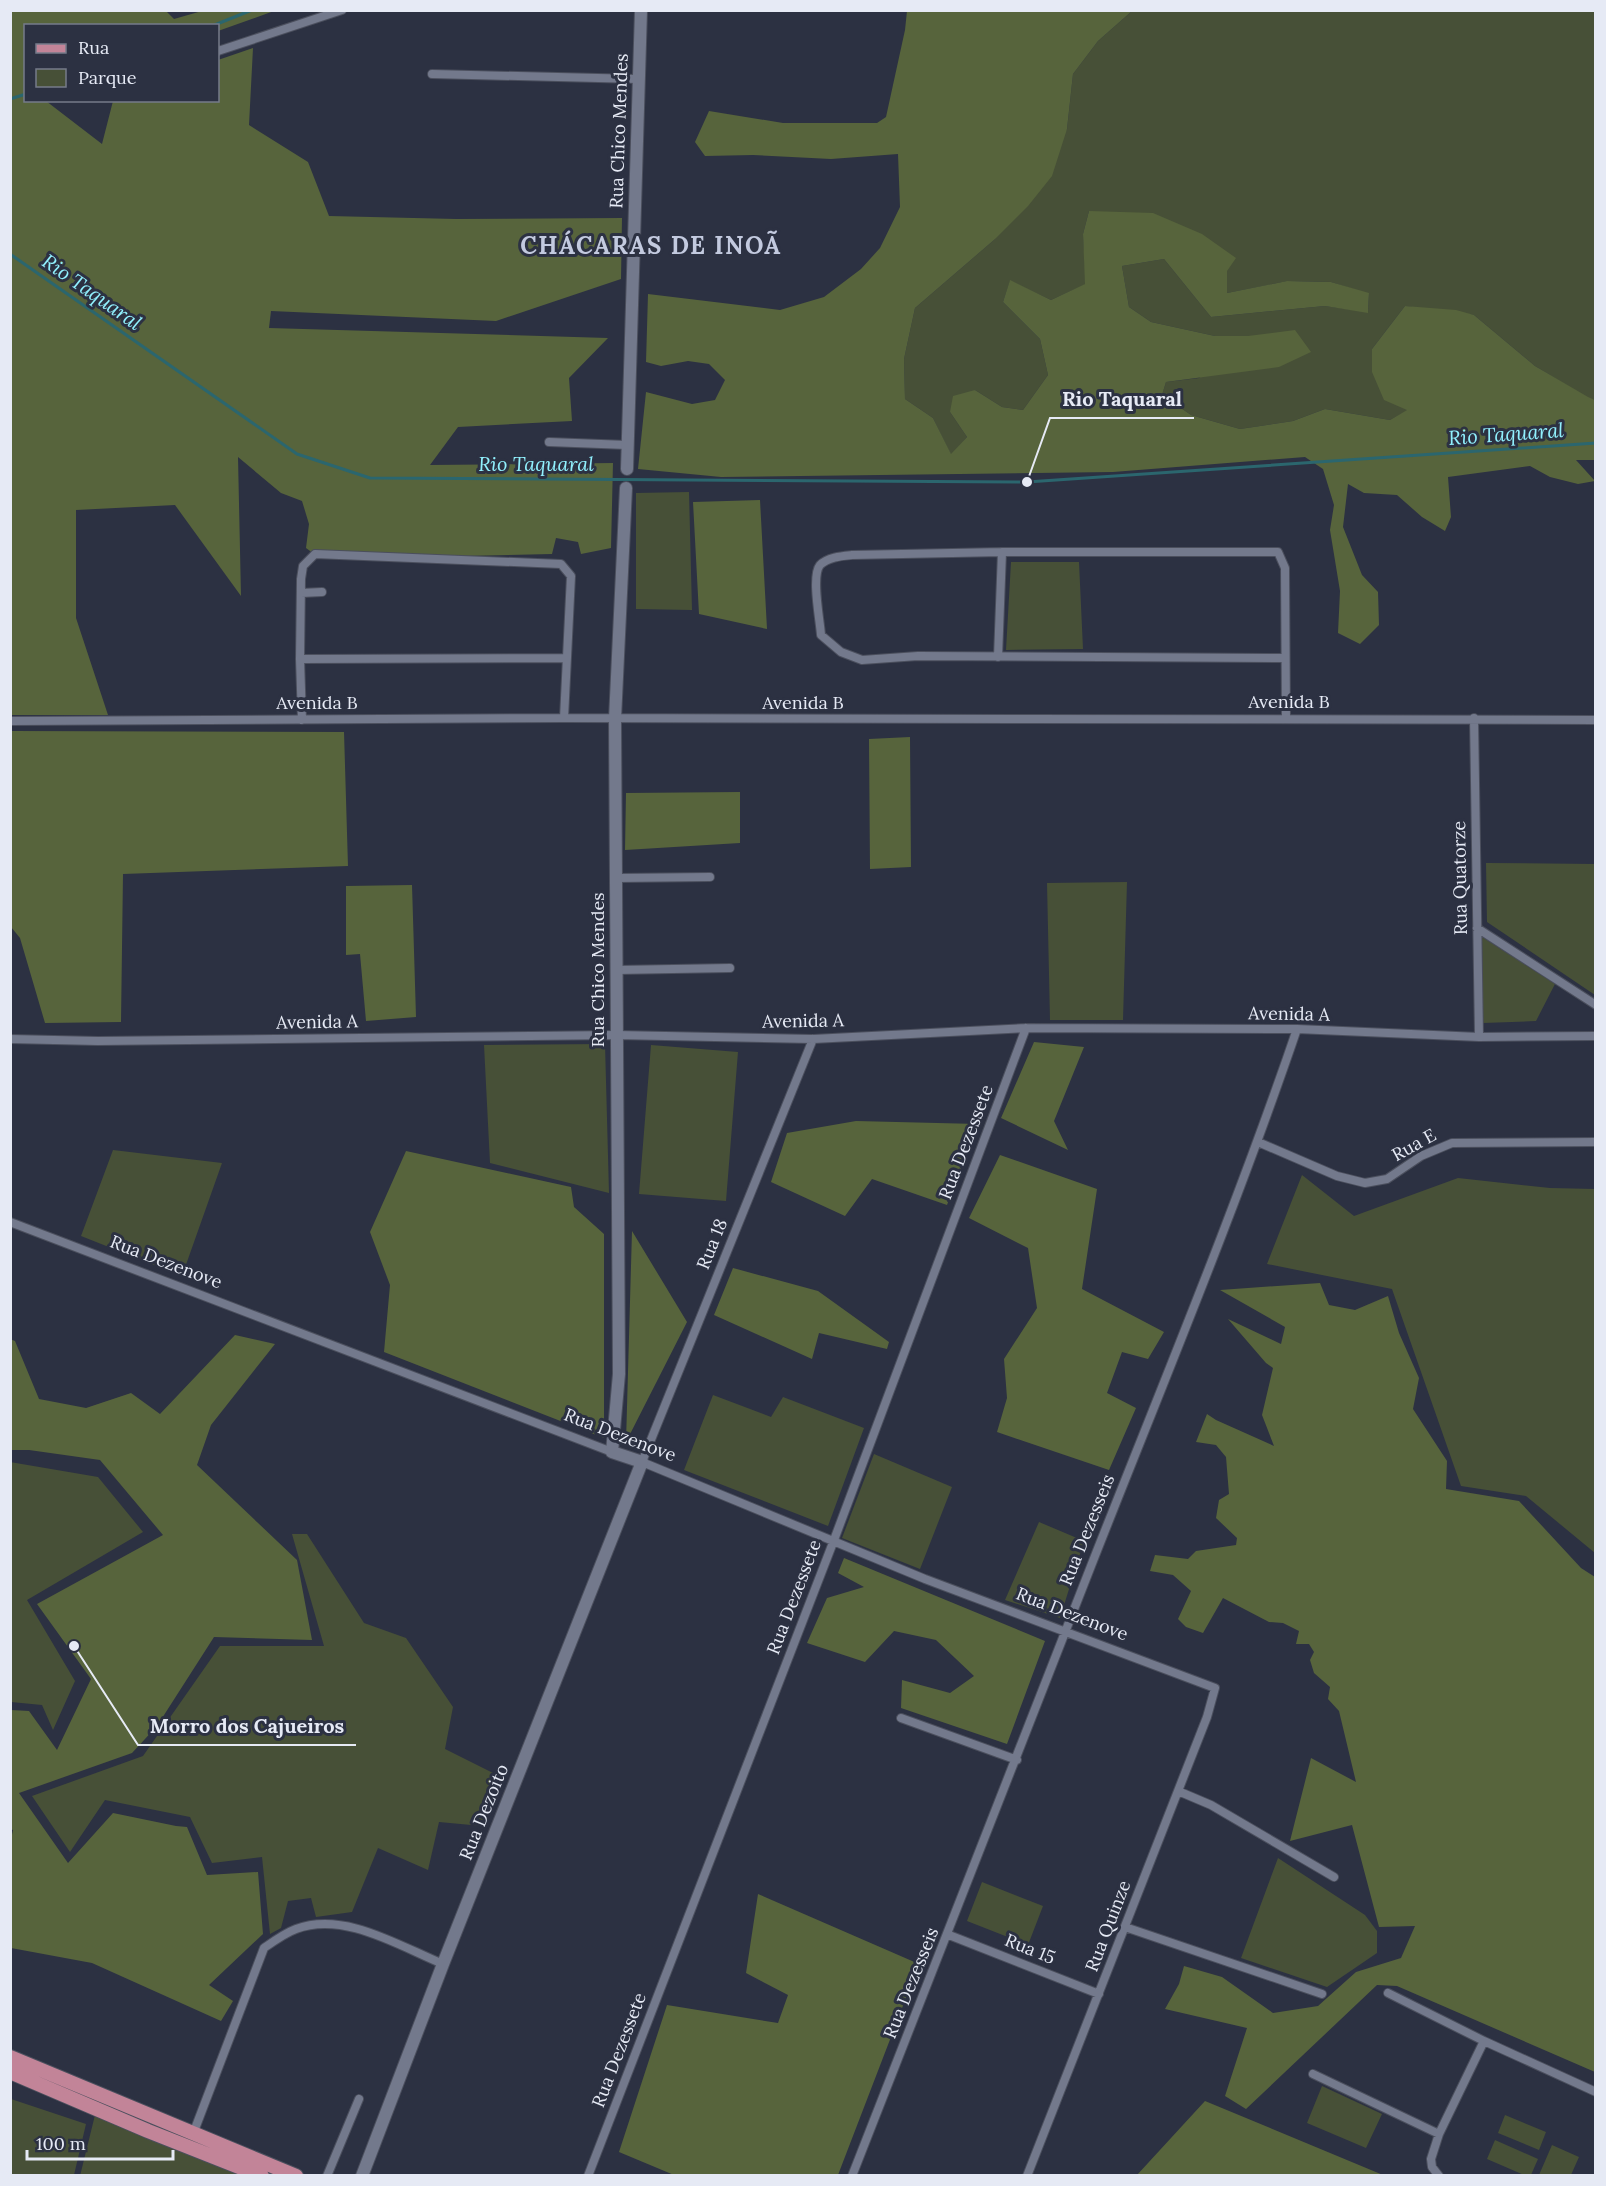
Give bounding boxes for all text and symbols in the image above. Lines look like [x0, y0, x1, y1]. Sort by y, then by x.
legend [24, 24, 219, 102]
text: Rua [78, 36, 109, 59]
street label: Rua Chico Mendes [604, 53, 633, 209]
text: Parque [78, 66, 137, 89]
district label: CHÁCARAS DE INOÃ [520, 230, 782, 261]
water label: Rio Taquaral [38, 248, 147, 335]
callout: Rio Taquaral [1050, 380, 1194, 418]
text: Rio Taquaral [1062, 386, 1182, 411]
water label: Rio Taquaral [1447, 417, 1565, 450]
water label: Rio Taquaral [478, 451, 594, 476]
street label: Avenida B [1247, 690, 1330, 713]
street label: Avenida B [275, 691, 358, 714]
street label: Avenida B [761, 691, 844, 714]
street label: Rua Quatorze [1447, 820, 1472, 935]
street label: Rua Chico Mendes [586, 892, 609, 1048]
street label: Avenida A [1247, 1001, 1331, 1026]
street label: Avenida A [761, 1008, 845, 1033]
street label: Avenida A [275, 1009, 359, 1034]
street label: Rua Dezessete [933, 1081, 998, 1202]
street label: Rua E [1388, 1123, 1440, 1166]
street label: Rua 18 [691, 1215, 732, 1273]
street label: Rua Dezenove [107, 1230, 226, 1294]
street label: Rua Dezenove [561, 1403, 680, 1467]
street label: Rua Dezesseis [1054, 1471, 1119, 1589]
street label: Rua Dezessete [761, 1536, 826, 1657]
street label: Rua Dezenove [1013, 1582, 1132, 1646]
callout: Morro dos Cajueiros [138, 1707, 356, 1745]
text: Morro dos Cajueiros [150, 1713, 345, 1738]
street label: Rua Dezoito [454, 1760, 513, 1863]
street label: Rua Quinze [1080, 1877, 1136, 1975]
street label: Rua Dezesseis [878, 1924, 943, 2042]
street label: Rua 15 [1002, 1928, 1059, 1969]
street label: Rua Dezessete [586, 1989, 651, 2110]
scale bar [27, 2123, 172, 2161]
text: 100 m [36, 2132, 86, 2155]

